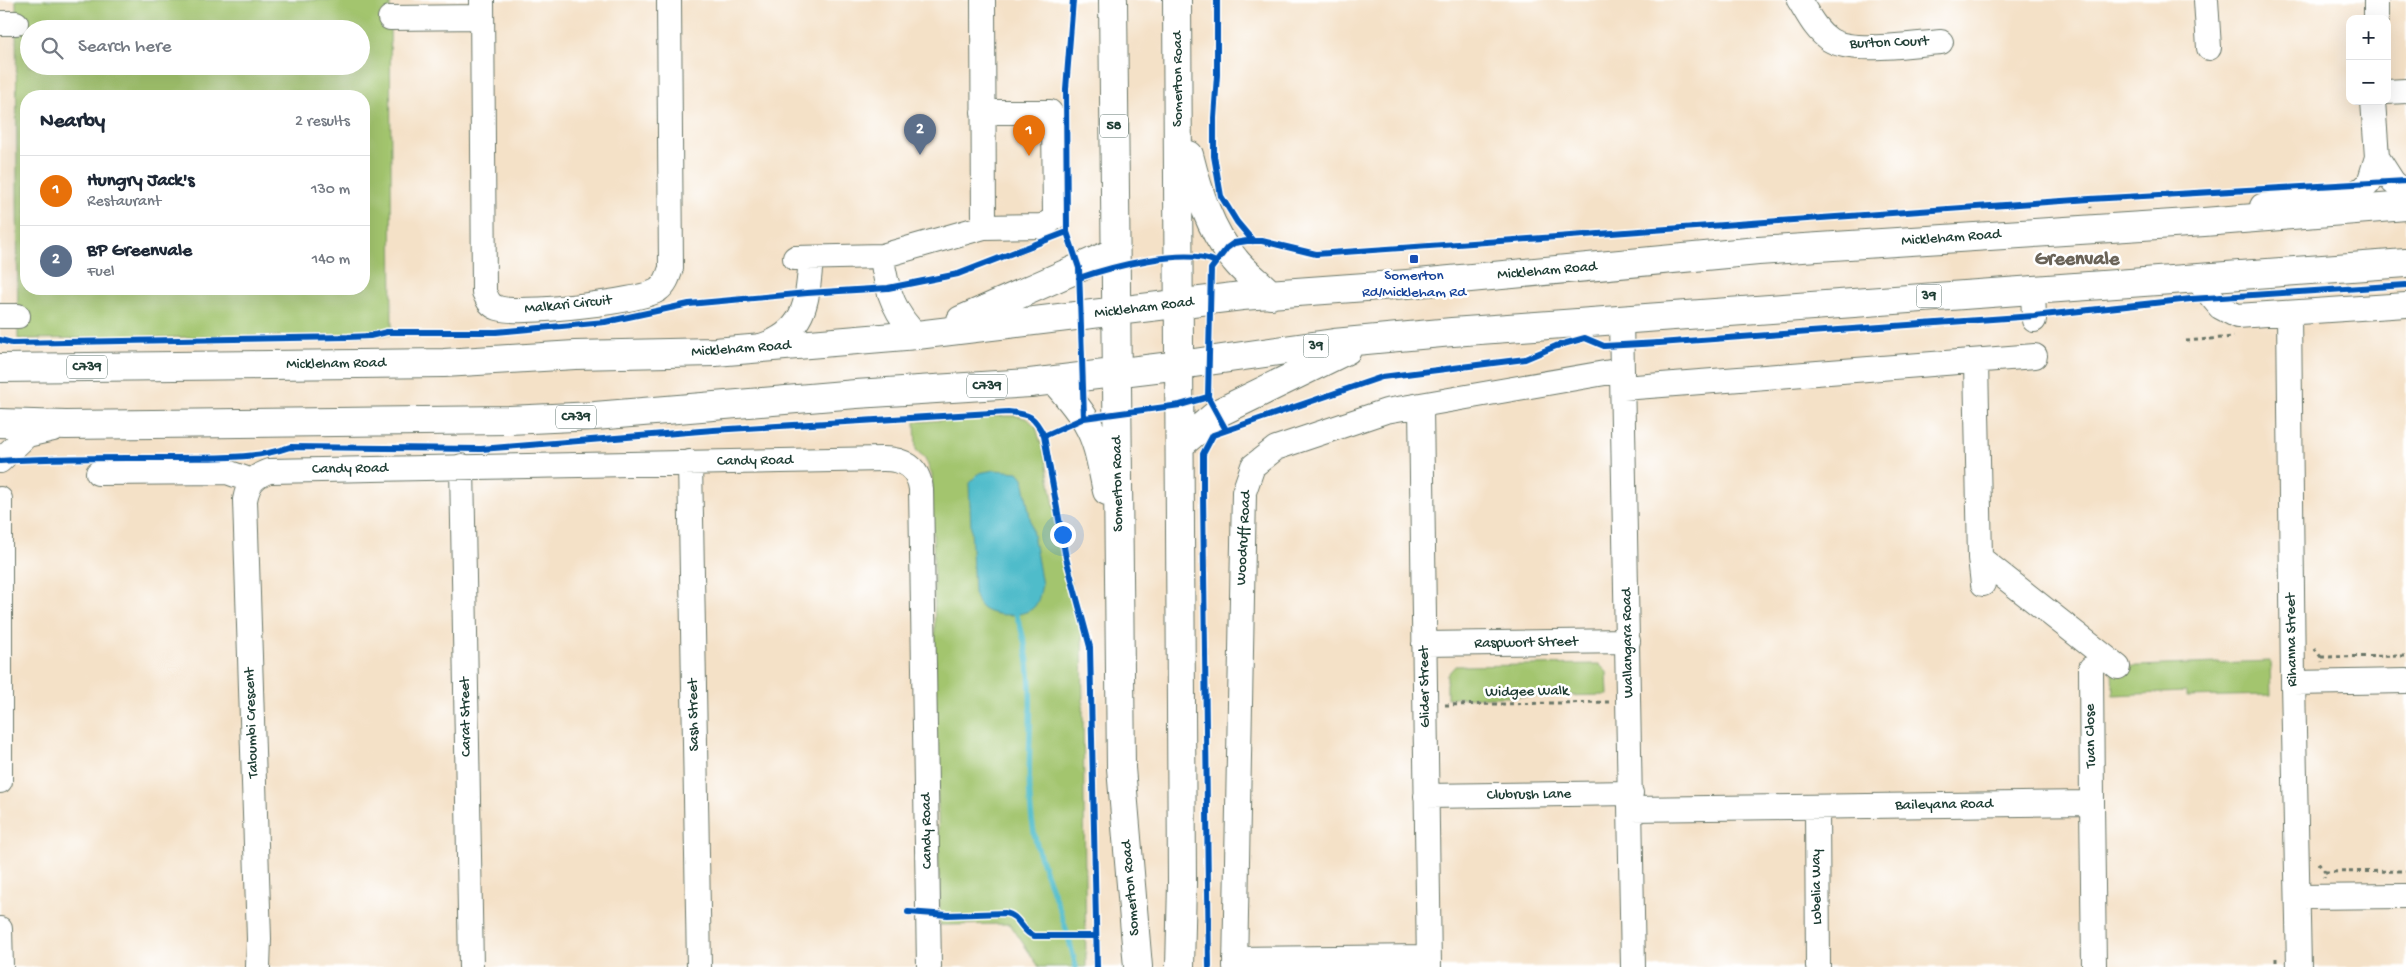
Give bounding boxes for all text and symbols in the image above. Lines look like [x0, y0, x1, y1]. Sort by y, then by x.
map controls [2346, 15, 2391, 105]
button: + [2346, 15, 2391, 60]
search box [20, 20, 370, 75]
street label: Somerton Road [1169, 30, 1187, 127]
street label: Burton Court [1848, 33, 1931, 53]
icon: search [38, 34, 66, 62]
text: Search here [78, 36, 172, 59]
button: − [2346, 60, 2391, 105]
text: Nearby [40, 110, 105, 135]
text: 2 results [295, 113, 350, 132]
pin: 2 [904, 114, 936, 155]
road number: 58 [1100, 114, 1128, 138]
pin: 1 [1013, 115, 1045, 156]
text: Hungry Jack's [87, 170, 195, 193]
text: 1 [53, 181, 59, 200]
text: 130 m [311, 181, 350, 200]
text: Restaurant [87, 193, 161, 212]
street label: Mickleham Road [1901, 225, 2003, 250]
text: BP Greenvale [87, 240, 192, 263]
district label: Greenvale [2035, 249, 2120, 272]
text: 2 [52, 251, 60, 270]
text: 140 m [312, 251, 350, 270]
marker: Somerton Rd/Mickleham Rd [1408, 253, 1420, 265]
street label: Mickleham Road [1496, 258, 1599, 284]
text: Fuel [87, 263, 114, 282]
place label: Somerton Rd/Mickleham Rd [1362, 267, 1467, 302]
road number: 39 [1916, 284, 1942, 308]
street label: Malkari Circuit [524, 291, 614, 319]
street label: Mickleham Road [1093, 293, 1196, 323]
road number: 39 [1304, 334, 1328, 358]
street label: Mickleham Road [691, 336, 793, 361]
street label: Mickleham Road [286, 354, 387, 374]
road number: C739 [67, 356, 107, 378]
road number: C739 [967, 374, 1007, 398]
road number: C739 [556, 406, 596, 428]
street label: Somerton Road [1108, 435, 1128, 532]
street label: Candy Road [717, 451, 794, 471]
street label: Candy Road [312, 459, 389, 479]
street label: Woodruff Road [1233, 489, 1256, 586]
your location [1050, 522, 1076, 548]
street label: Wallangara Road [1618, 587, 1638, 698]
street label: Rihanna Street [2282, 591, 2302, 687]
street label: Raspwort Street [1474, 633, 1580, 653]
street label: Glider Street [1415, 644, 1435, 728]
street label: Taloumbi Crescent [241, 666, 263, 779]
street label: Carat Street [456, 675, 476, 757]
street label: Sash Street [684, 677, 704, 751]
street label: Widgee Walk [1485, 682, 1570, 702]
street label: Tuan Close [2081, 703, 2101, 769]
street label: Clubrush Lane [1487, 785, 1572, 805]
street label: Candy Road [917, 792, 937, 869]
street label: Baileyana Road [1894, 795, 1994, 815]
street label: Somerton Road [1118, 838, 1144, 937]
street label: Lobelia Way [1807, 848, 1827, 925]

